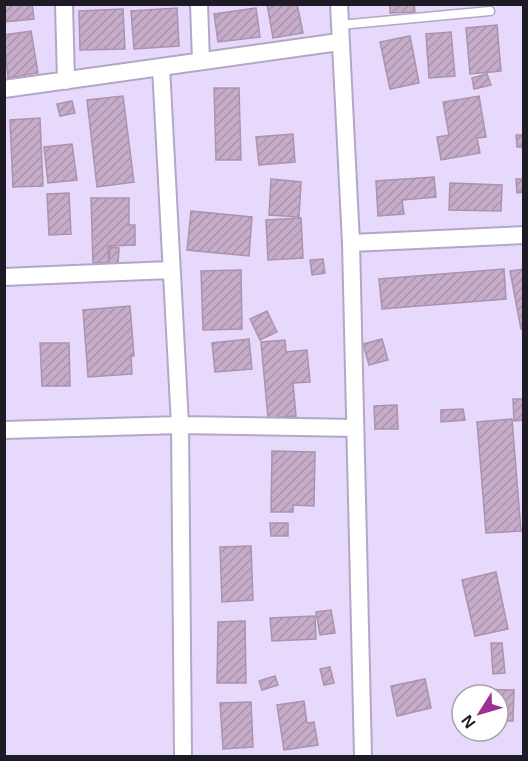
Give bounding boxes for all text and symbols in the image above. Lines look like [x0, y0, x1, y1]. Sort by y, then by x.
north arrow [450, 683, 510, 743]
text: N [458, 712, 479, 731]

